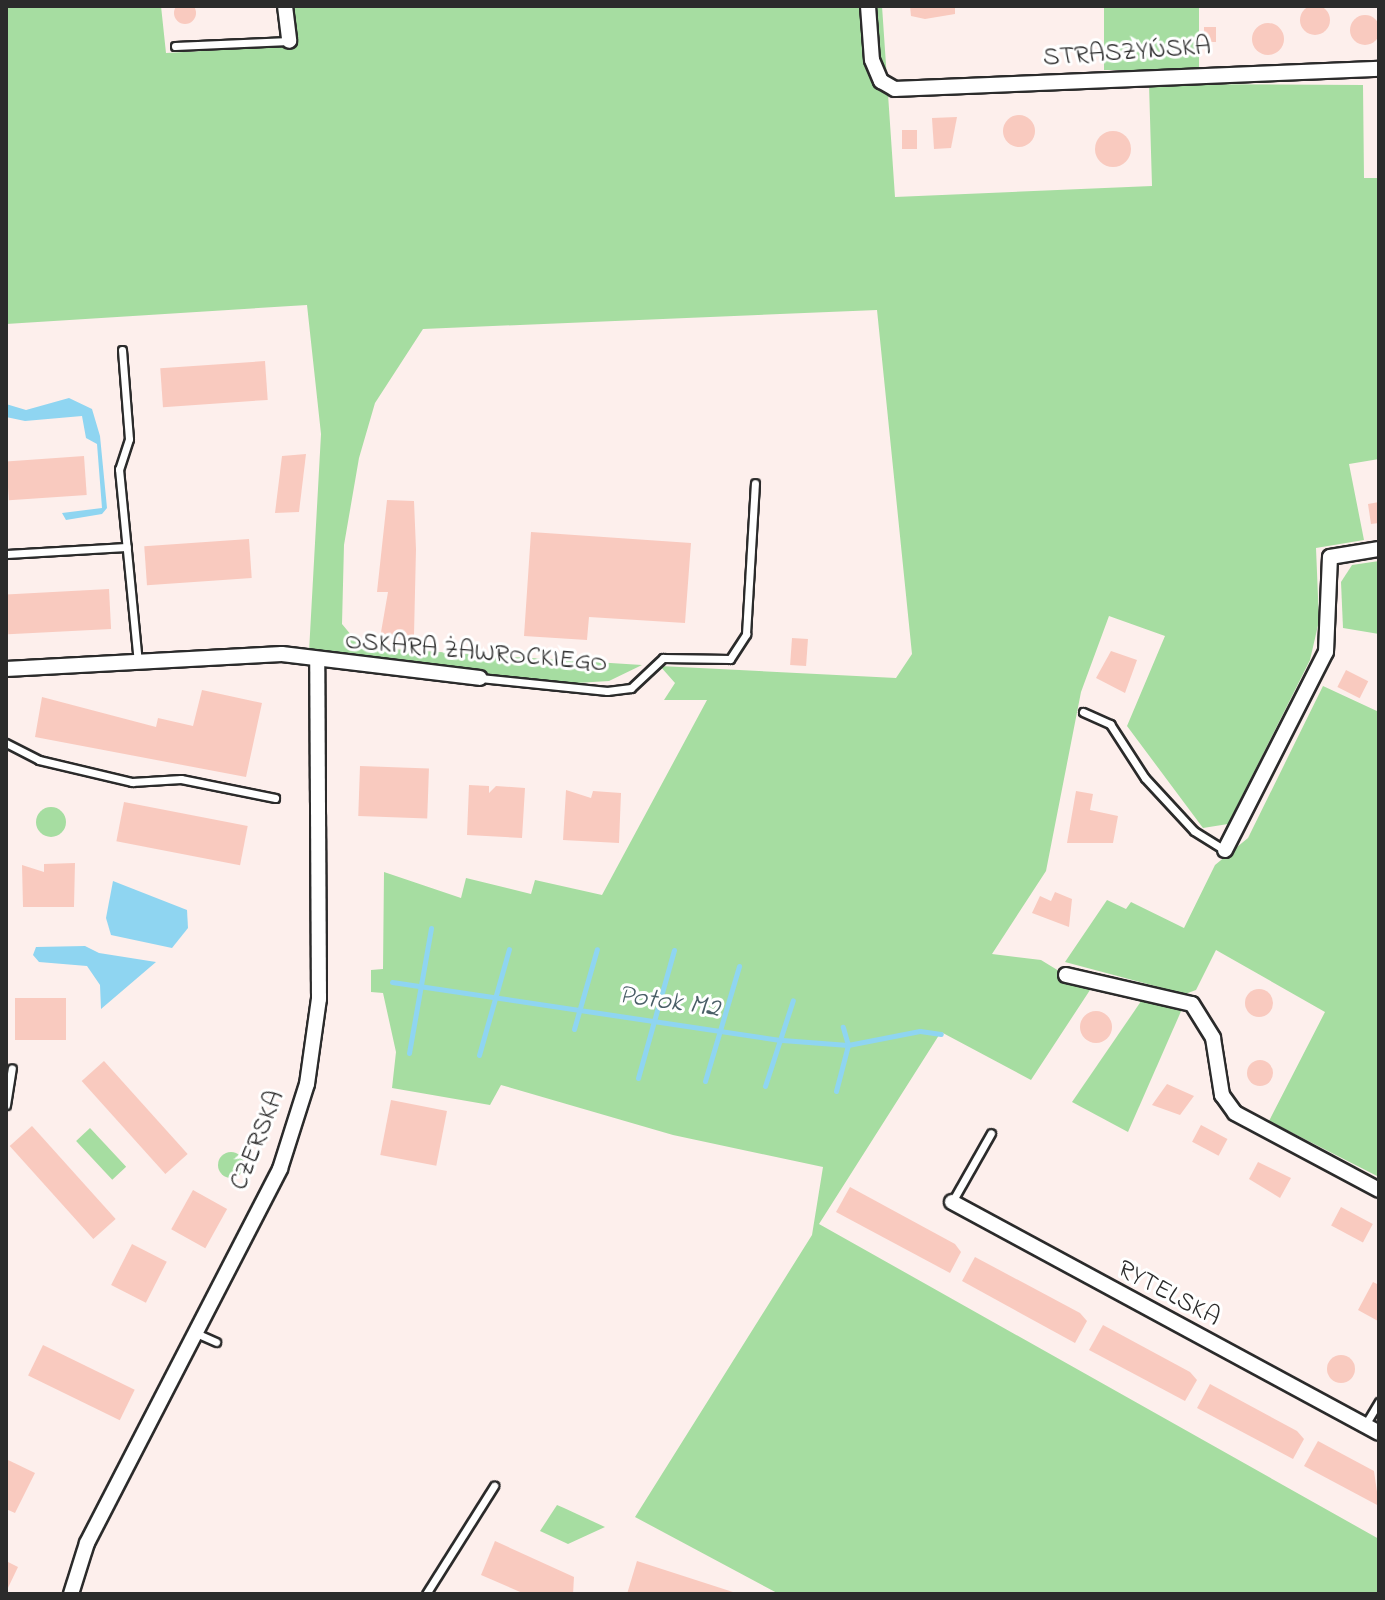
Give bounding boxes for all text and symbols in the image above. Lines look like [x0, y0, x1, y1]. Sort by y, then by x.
street label: STRASZYŃSKA [1042, 33, 1212, 75]
street label: OSKARA ŻAWROCKIEGO [343, 627, 609, 681]
water label: Potok M2 [616, 979, 722, 1027]
street label: CZERSKA [225, 1087, 293, 1195]
street label: RYTELSKA [1111, 1255, 1225, 1335]

